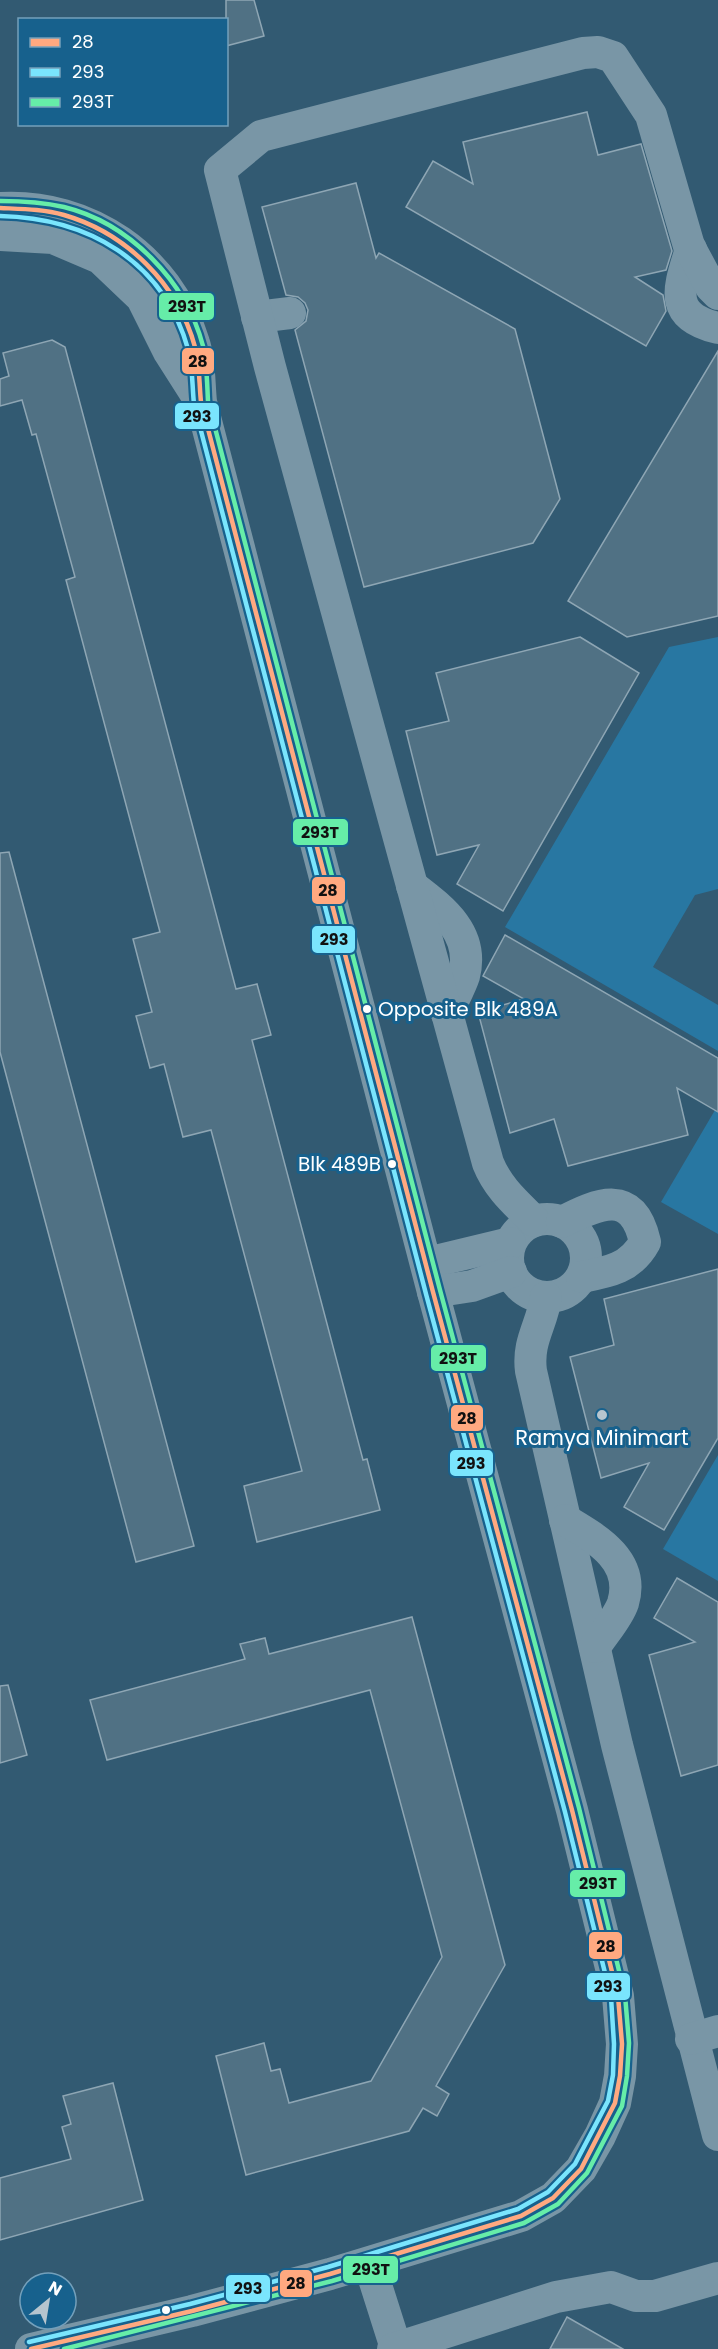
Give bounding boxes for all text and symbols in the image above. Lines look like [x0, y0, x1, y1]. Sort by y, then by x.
legend [18, 18, 228, 126]
text: 28 [72, 29, 94, 54]
text: 293 [72, 59, 104, 84]
text: 293T [72, 89, 114, 114]
line badge: 293T [158, 292, 215, 321]
text: 293T [168, 295, 207, 318]
line badge: 28 [181, 347, 215, 375]
text: 28 [188, 350, 208, 373]
line badge: 293 [174, 402, 220, 430]
text: 293 [183, 405, 211, 428]
line badge: 293T [292, 818, 349, 846]
text: 293T [301, 821, 340, 844]
line badge: 28 [311, 876, 346, 905]
text: 28 [318, 879, 338, 902]
line badge: 293 [311, 925, 356, 954]
text: 293 [320, 928, 348, 951]
place label: Opposite Blk 489A [378, 995, 558, 1023]
marker: Opposite Blk 489A [361, 1003, 373, 1015]
place label: Blk 489B [298, 1150, 381, 1178]
marker: Blk 489B [386, 1158, 398, 1170]
line badge: 293T [430, 1344, 487, 1372]
text: 293T [439, 1347, 478, 1370]
line badge: 28 [450, 1404, 484, 1432]
text: 28 [457, 1407, 477, 1430]
marker: Ramya Minimart [595, 1408, 609, 1422]
place label: Ramya Minimart [515, 1423, 689, 1452]
line badge: 293 [449, 1449, 494, 1477]
text: 293 [457, 1452, 485, 1475]
line badge: 293T [569, 1869, 626, 1898]
text: 293T [579, 1872, 618, 1895]
line badge: 28 [588, 1931, 623, 1960]
text: 28 [596, 1935, 616, 1958]
line badge: 293 [586, 1972, 631, 2001]
text: 293 [594, 1975, 622, 1998]
line badge: 293T [342, 2255, 399, 2284]
text: 293T [352, 2258, 391, 2281]
line badge: 28 [279, 2269, 313, 2298]
north arrow [18, 2271, 78, 2331]
text: 28 [286, 2272, 306, 2295]
line badge: 293 [225, 2274, 271, 2303]
text: N [44, 2275, 66, 2301]
text: 293 [234, 2277, 262, 2300]
unlabelled marker [160, 2304, 172, 2316]

